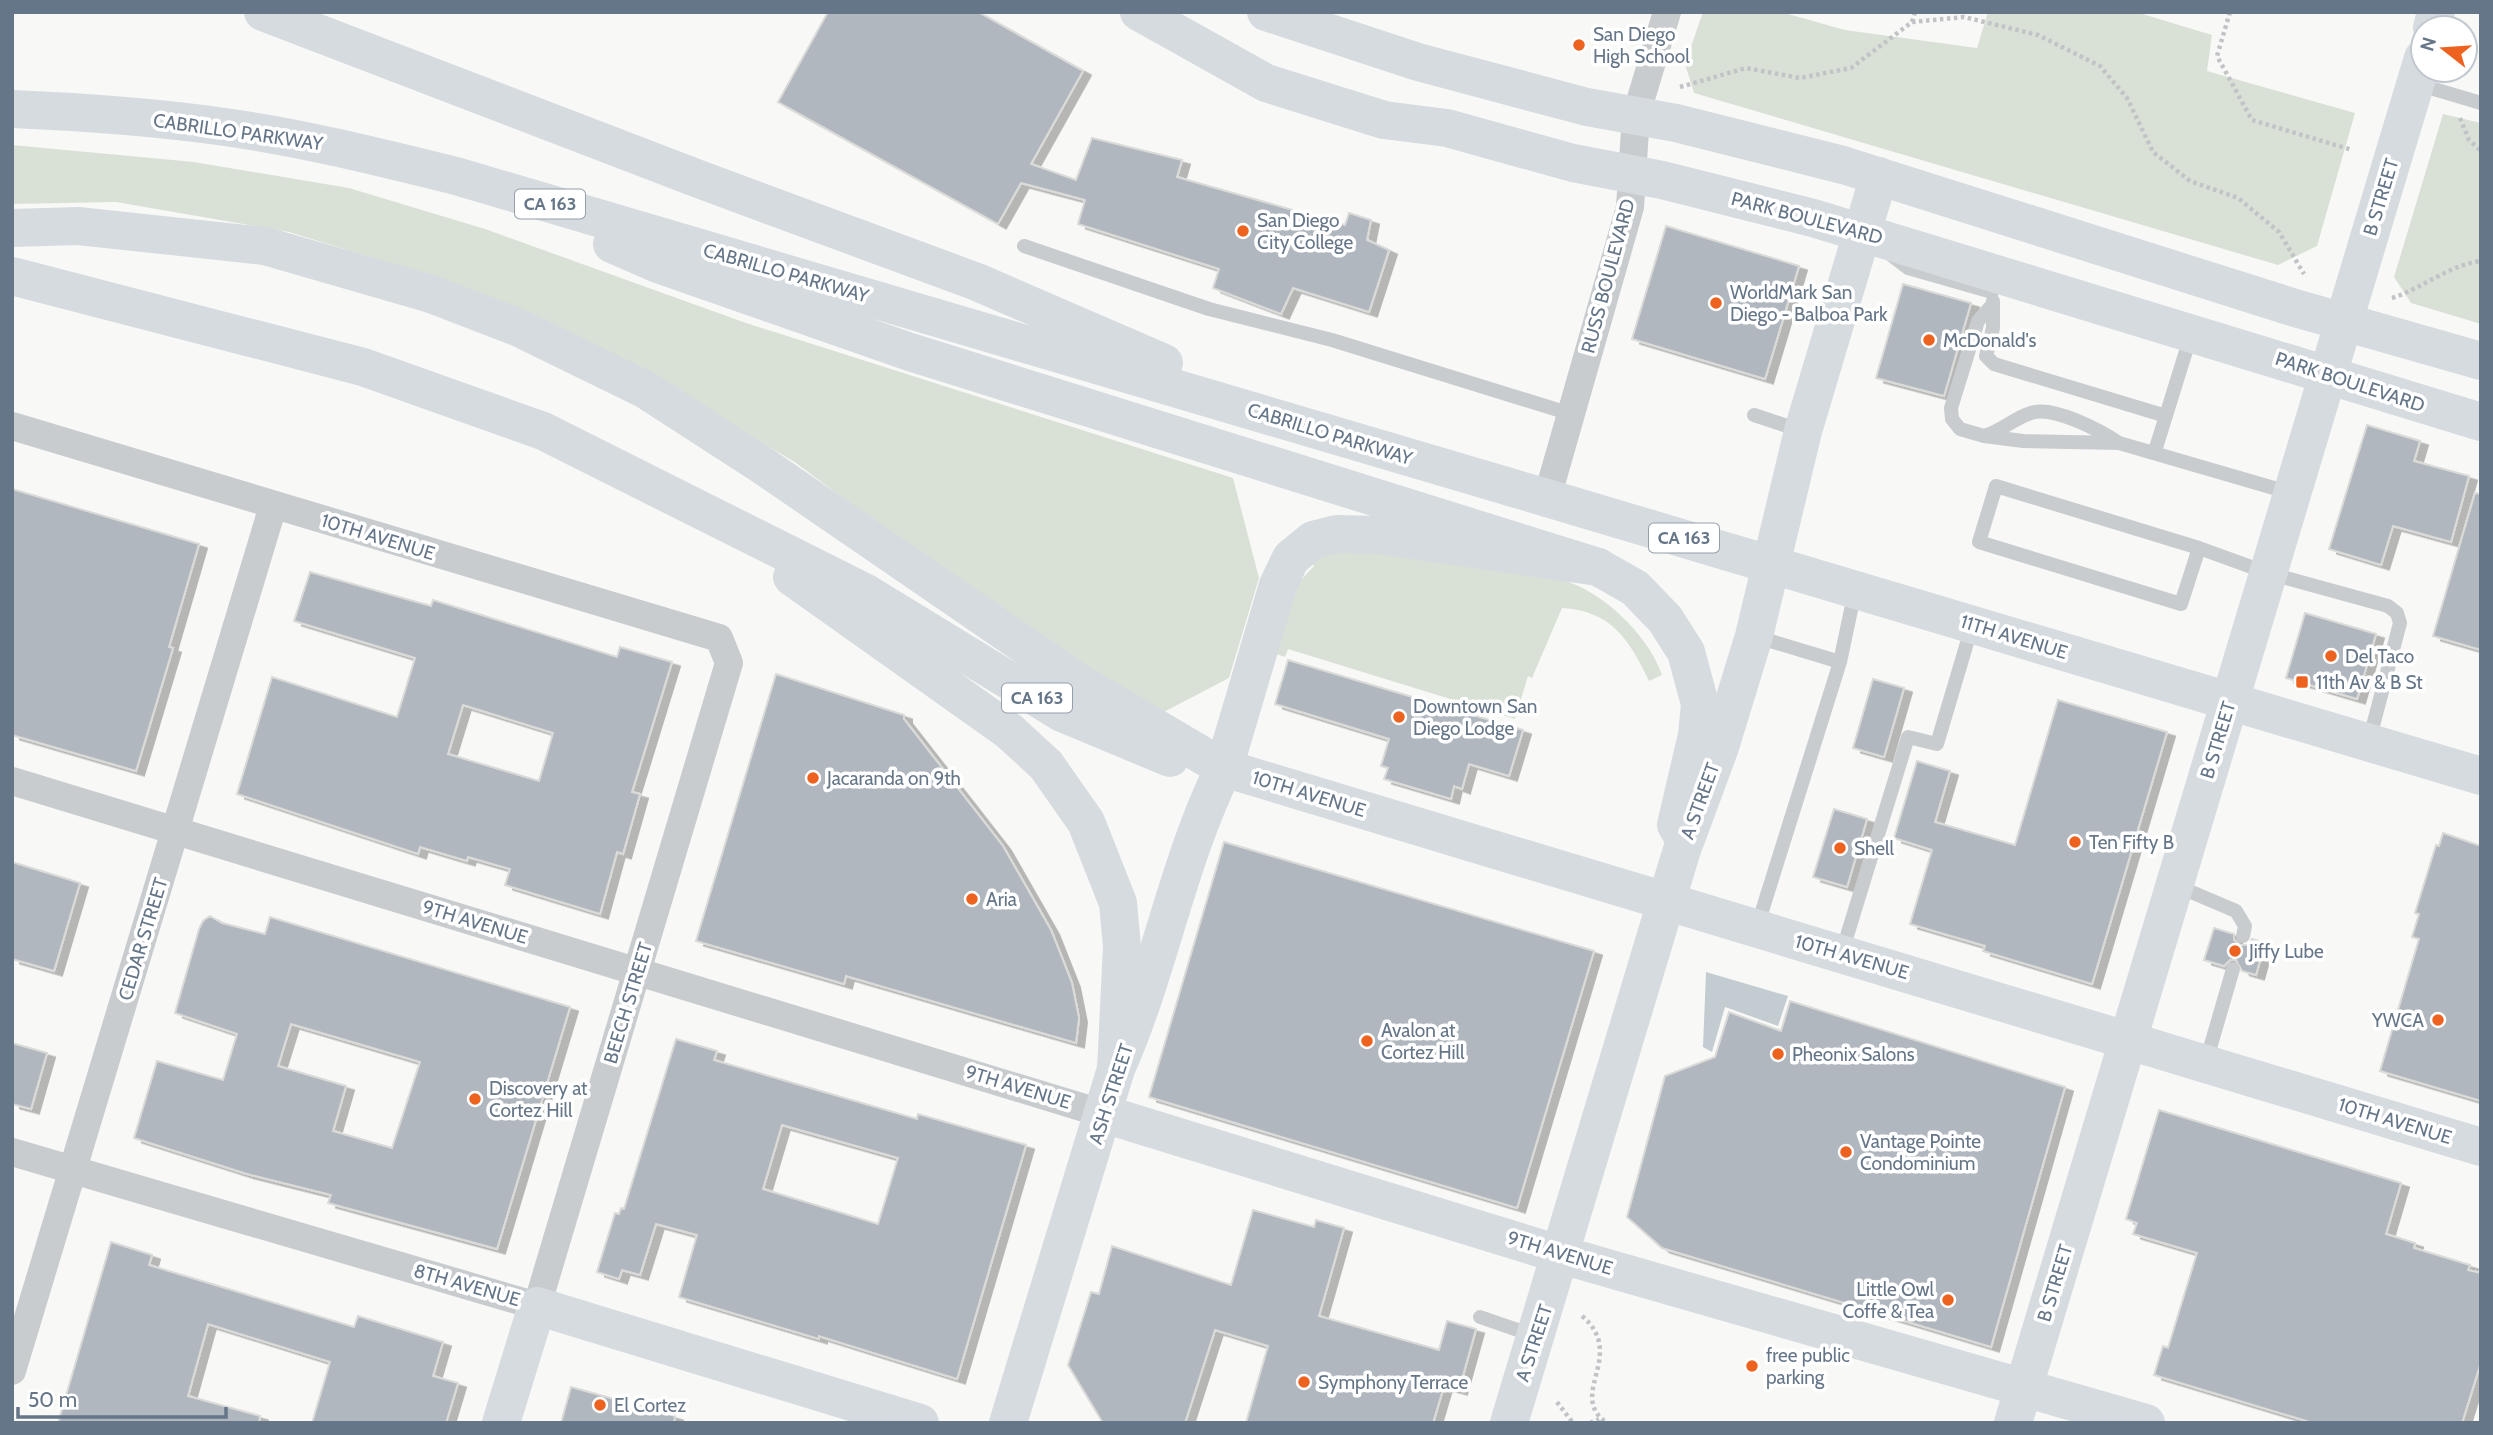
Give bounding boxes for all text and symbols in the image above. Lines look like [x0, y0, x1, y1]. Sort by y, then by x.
north arrow [2409, 14, 2479, 84]
place label: San Diego High School [1593, 23, 1690, 68]
text: N [2415, 34, 2441, 54]
marker: San Diego High School [1571, 37, 1587, 53]
street label: CABRILLO PARKWAY [152, 109, 325, 155]
street label: B STREET [2358, 156, 2404, 238]
street label: PARK BOULEVARD [1729, 187, 1885, 249]
road number: CA 163 [515, 190, 585, 218]
street label: RUSS BOULEVARD [1576, 196, 1640, 356]
place label: San Diego City College [1257, 209, 1354, 254]
marker: San Diego City College [1235, 223, 1251, 239]
street label: CABRILLO PARKWAY [701, 238, 872, 308]
place label: WorldMark San Diego - Balboa Park [1730, 281, 1888, 326]
marker: WorldMark San Diego - Balboa Park [1708, 295, 1724, 311]
place label: McDonald's [1943, 329, 2037, 352]
marker: McDonald's [1921, 332, 1937, 348]
street label: PARK BOULEVARD [2272, 347, 2428, 417]
street label: CABRILLO PARKWAY [1245, 398, 1415, 470]
street label: 10TH AVENUE [318, 509, 438, 565]
road number: CA 163 [1649, 524, 1719, 552]
street label: 11TH AVENUE [1958, 610, 2070, 664]
place label: Del Taco [2345, 645, 2414, 668]
marker: Del Taco [2323, 648, 2339, 664]
place label: 11th Av & B St [2316, 671, 2423, 694]
marker: 11th Av & B St [2294, 674, 2310, 690]
road number: CA 163 [1002, 684, 1072, 712]
place label: Downtown San Diego Lodge [1413, 695, 1538, 740]
street label: B STREET [2195, 699, 2241, 781]
marker: Downtown San Diego Lodge [1391, 709, 1407, 725]
street label: A STREET [1676, 760, 1724, 842]
street label: 10TH AVENUE [1249, 766, 1369, 822]
place label: Jacaranda on 9th [826, 767, 961, 790]
marker: Jacaranda on 9th [805, 770, 821, 786]
place label: Ten Fifty B [2089, 831, 2174, 854]
marker: Ten Fifty B [2067, 834, 2083, 850]
place label: Shell [1854, 837, 1894, 860]
marker: Shell [1832, 840, 1848, 856]
street label: CEDAR STREET [113, 875, 173, 1003]
place label: Aria [986, 888, 1017, 911]
marker: Aria [964, 891, 980, 907]
street label: 9TH AVENUE [419, 895, 531, 949]
street label: 10TH AVENUE [1792, 930, 1912, 984]
street label: BEECH STREET [599, 940, 657, 1066]
place label: Jiffy Lube [2248, 940, 2324, 963]
marker: Jiffy Lube [2227, 943, 2243, 959]
place label: YWCA [2371, 1009, 2424, 1032]
marker: YWCA [2430, 1012, 2446, 1028]
place label: Avalon at Cortez Hill [1381, 1019, 1465, 1064]
marker: Avalon at Cortez Hill [1359, 1033, 1375, 1049]
street label: ASH STREET [1084, 1041, 1138, 1147]
place label: Pheonix Salons [1792, 1043, 1915, 1066]
marker: Pheonix Salons [1770, 1046, 1786, 1062]
street label: 9TH AVENUE [962, 1060, 1074, 1114]
place label: Discovery at Cortez Hill [489, 1077, 588, 1122]
marker: Discovery at Cortez Hill [467, 1091, 483, 1107]
street label: 10TH AVENUE [2335, 1093, 2455, 1149]
place label: Vantage Pointe Condominium [1860, 1130, 1981, 1175]
marker: Vantage Pointe Condominium [1838, 1144, 1854, 1160]
street label: 9TH AVENUE [1504, 1226, 1616, 1280]
street label: B STREET [2032, 1242, 2078, 1324]
street label: 8TH AVENUE [411, 1259, 523, 1311]
place label: Little Owl Coffe & Tea [1842, 1278, 1935, 1323]
marker: Little Owl Coffe & Tea [1940, 1292, 1956, 1308]
street label: A STREET [1511, 1301, 1557, 1385]
place label: free public parking [1766, 1344, 1850, 1389]
marker: free public parking [1744, 1358, 1760, 1374]
place label: Symphony Terrace [1318, 1371, 1468, 1394]
marker: Symphony Terrace [1296, 1374, 1312, 1390]
scale bar [18, 1376, 226, 1420]
text: 50 m [28, 1387, 77, 1412]
place label: El Cortez [614, 1394, 686, 1417]
marker: El Cortez [592, 1397, 608, 1413]

